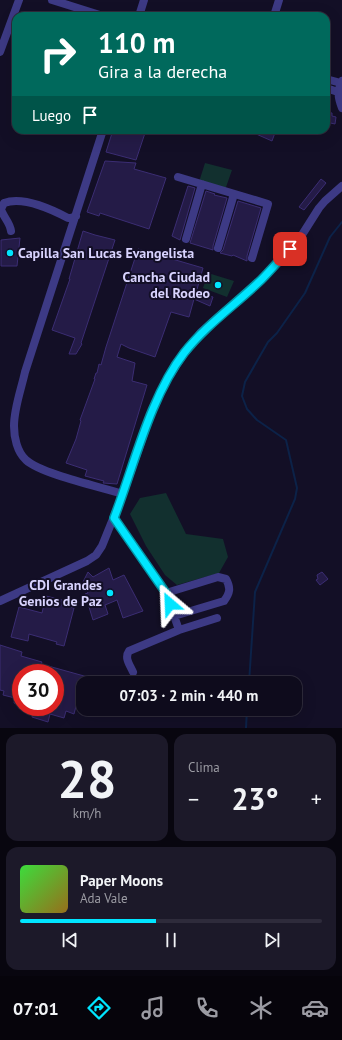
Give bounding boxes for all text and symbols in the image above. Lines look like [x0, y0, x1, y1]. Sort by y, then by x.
text: 110 m [98, 24, 175, 61]
icon: right [32, 28, 84, 80]
text: Gira a la derecha [98, 60, 227, 83]
icon: arrive [79, 104, 101, 126]
text: Luego [32, 106, 71, 125]
pin [273, 232, 307, 266]
icon: arrive [279, 238, 301, 260]
place label: Capilla San Lucas Evangelista [18, 244, 194, 262]
marker: Capilla San Lucas Evangelista [5, 248, 15, 258]
place label: Cancha Ciudad del Rodeo [123, 268, 210, 302]
marker: Cancha Ciudad del Rodeo [213, 280, 223, 290]
place label: CDI Grandes Genios de Paz [19, 576, 102, 610]
position arrow [149, 583, 191, 625]
marker: CDI Grandes Genios de Paz [105, 588, 115, 598]
speed limit sign: 30 [12, 664, 64, 716]
text: 07:03 · 2 min · 440 m [120, 686, 258, 705]
text: 28 [58, 745, 116, 812]
text: Clima [188, 759, 220, 776]
text: 23° [231, 779, 279, 818]
text: − [188, 785, 199, 813]
text: + [311, 785, 322, 813]
text: km/h [73, 805, 101, 822]
text: Paper Moons [80, 871, 163, 890]
text: Ada Vale [80, 890, 128, 907]
icon: previous [59, 929, 81, 951]
icon: pause [160, 929, 182, 951]
icon: next [261, 929, 283, 951]
icon: directions [85, 994, 113, 1022]
icon: music [139, 994, 167, 1022]
icon: phone [193, 994, 221, 1022]
icon: climate [247, 994, 275, 1022]
icon: car [301, 994, 329, 1022]
text: 07:01 [13, 997, 59, 1020]

